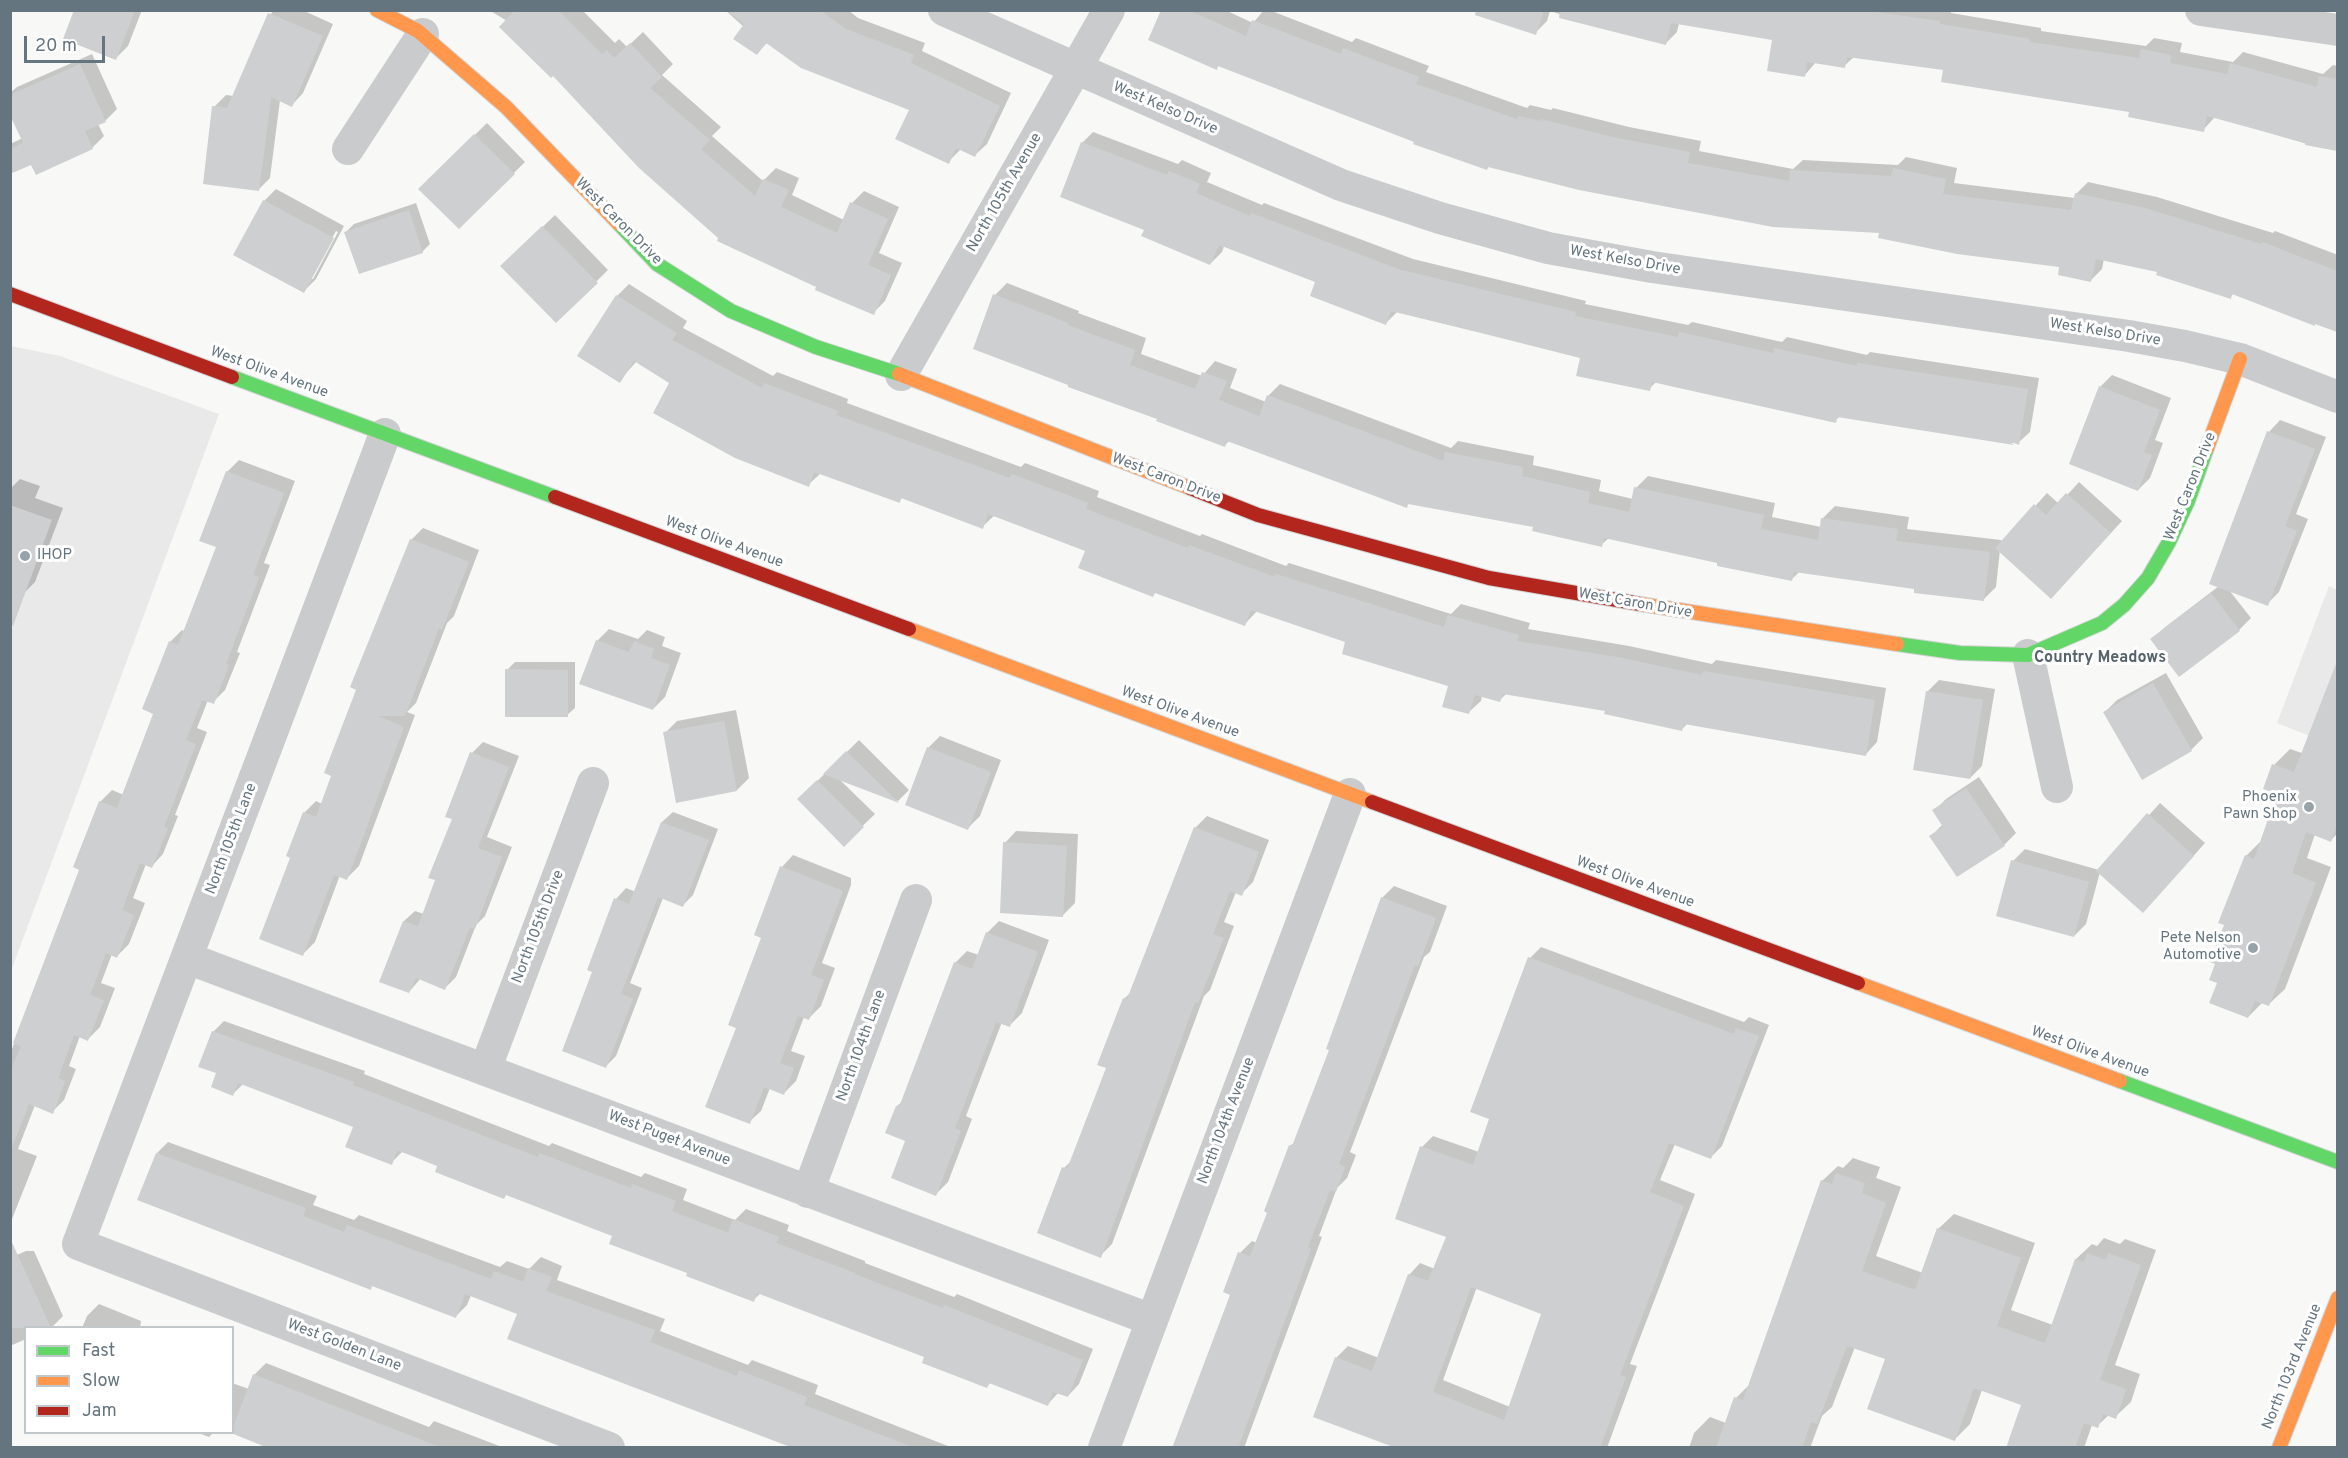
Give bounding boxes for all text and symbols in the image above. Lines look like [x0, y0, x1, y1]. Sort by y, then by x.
scale bar [27, 24, 108, 62]
text: 20 m [35, 35, 77, 58]
street label: West Kelso Drive [1110, 79, 1220, 139]
street label: North 105th Avenue [964, 130, 1046, 256]
street label: West Caron Drive [571, 175, 665, 269]
street label: West Kelso Drive [1568, 242, 1682, 280]
street label: West Kelso Drive [2048, 315, 2162, 351]
street label: West Olive Avenue [208, 343, 330, 403]
street label: West Caron Drive [2161, 430, 2221, 544]
street label: West Caron Drive [1109, 450, 1223, 508]
street label: West Olive Avenue [663, 513, 785, 573]
place label: IHOP [37, 547, 72, 565]
marker: IHOP [18, 549, 32, 563]
street label: West Caron Drive [1577, 585, 1693, 623]
district label: Country Meadows [2034, 649, 2166, 669]
street label: West Olive Avenue [1119, 683, 1241, 743]
street label: North 105th Lane [203, 781, 261, 897]
place label: Phoenix Pawn Shop [2223, 789, 2297, 824]
marker: Phoenix Pawn Shop [2302, 800, 2316, 814]
street label: West Olive Avenue [1574, 853, 1696, 913]
street label: North 105th Drive [509, 868, 569, 986]
place label: Pete Nelson Automotive [2160, 930, 2241, 965]
marker: Pete Nelson Automotive [2246, 941, 2260, 955]
street label: North 104th Lane [833, 988, 891, 1104]
street label: West Olive Avenue [2029, 1023, 2151, 1083]
street label: North 104th Avenue [1195, 1055, 1259, 1187]
street label: West Puget Avenue [605, 1107, 733, 1171]
street label: North 103rd Avenue [2260, 1301, 2326, 1433]
street label: West Golden Lane [284, 1316, 404, 1376]
legend [24, 1326, 234, 1434]
text: Fast [82, 1340, 115, 1363]
text: Slow [82, 1370, 120, 1393]
text: Jam [82, 1400, 117, 1423]

